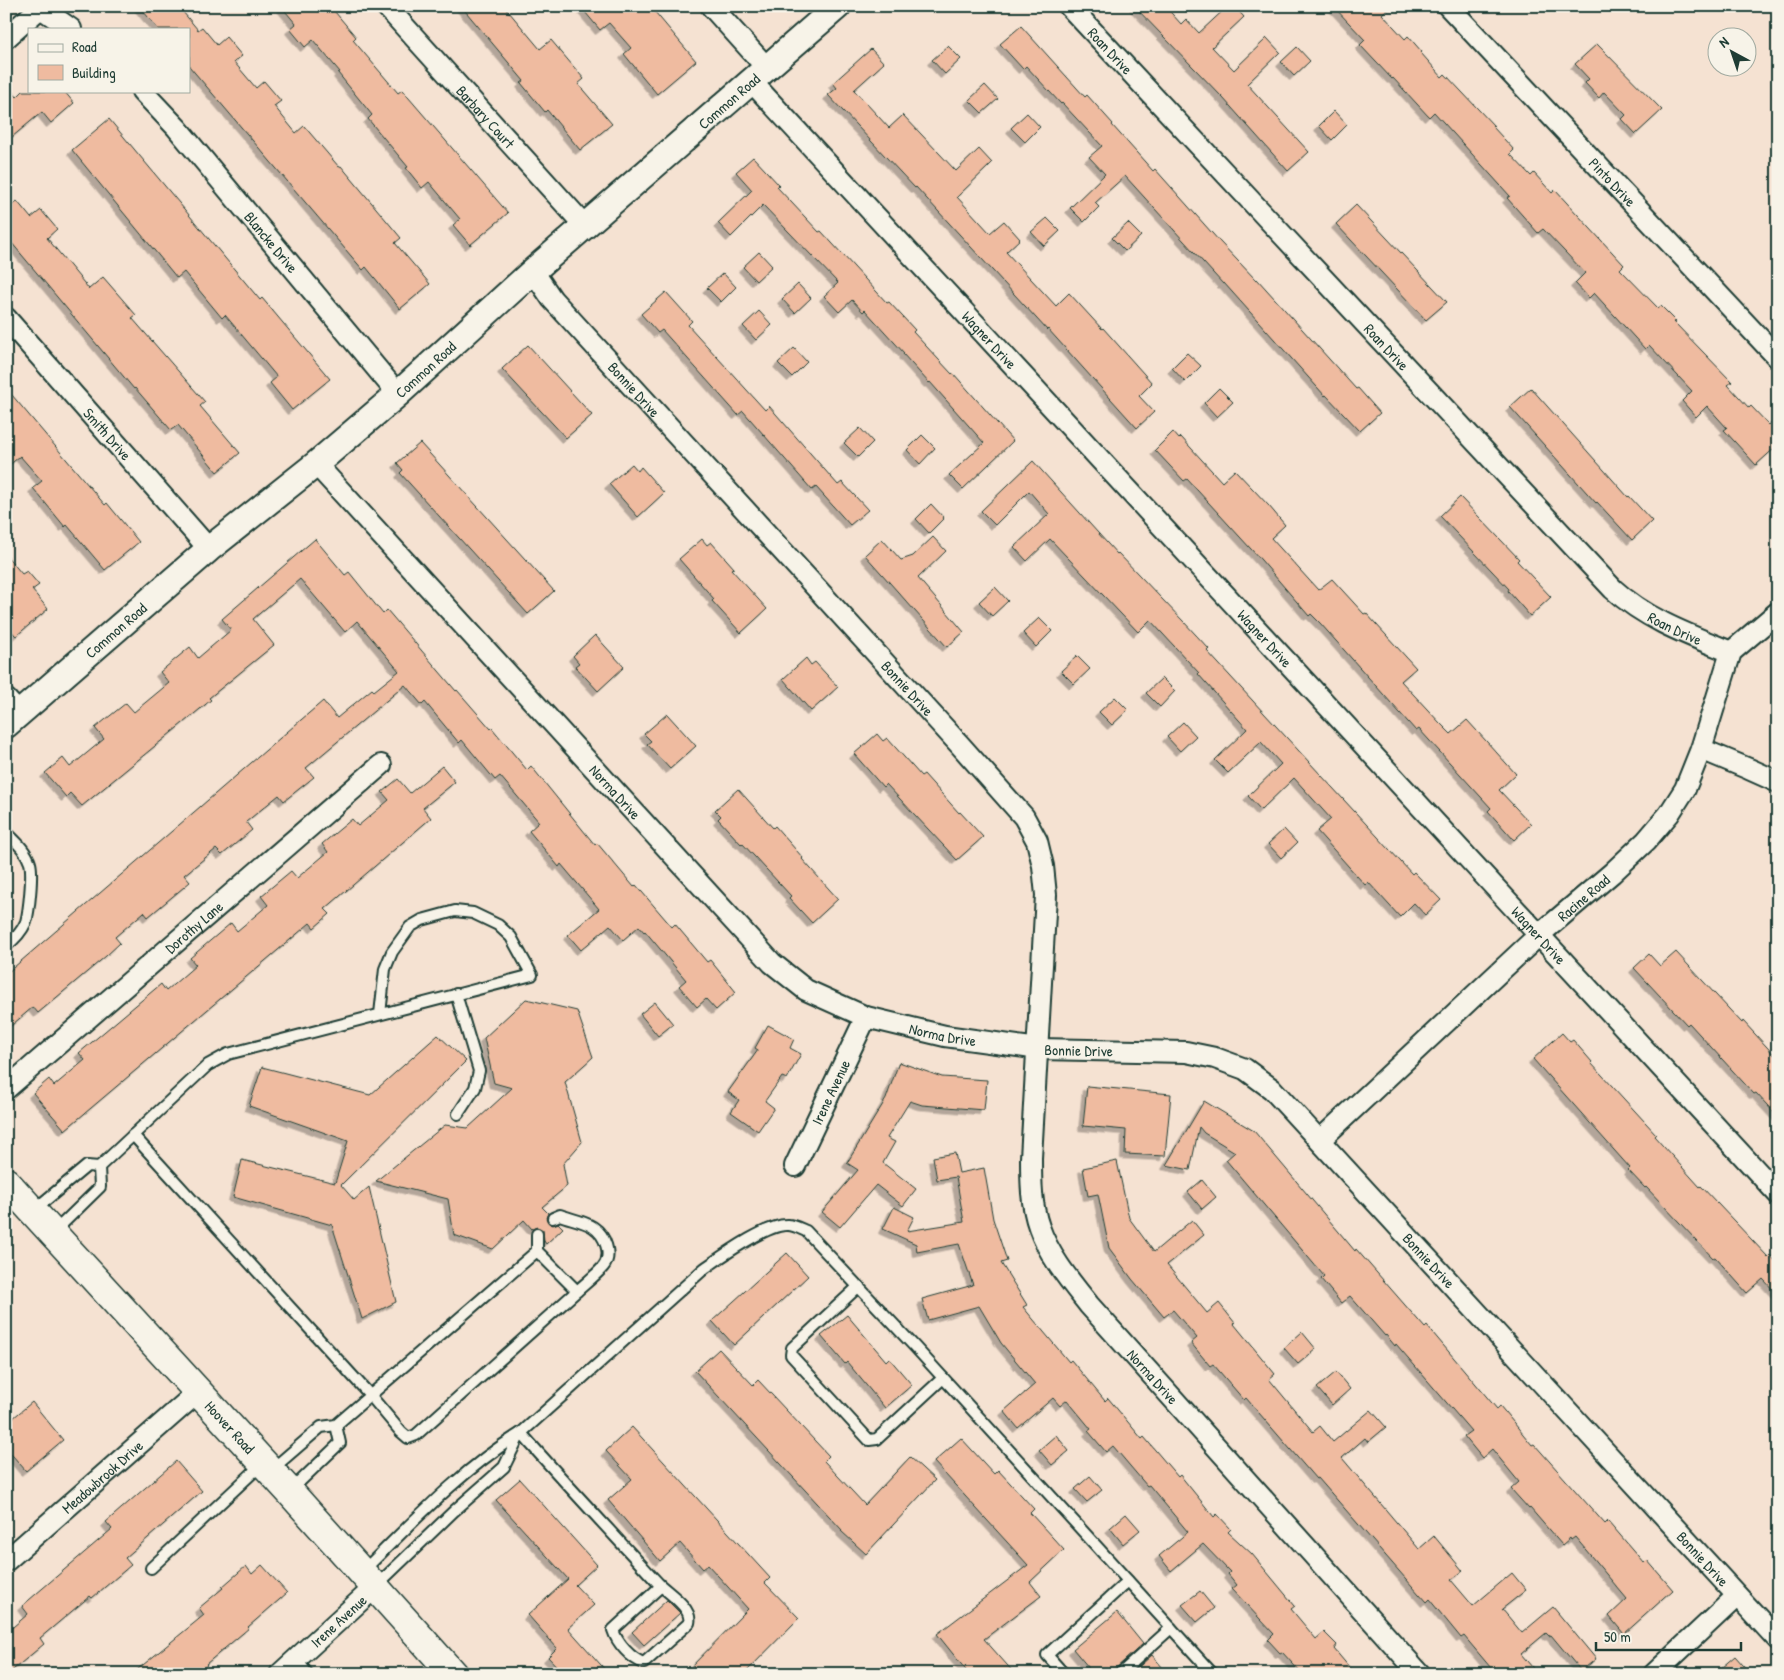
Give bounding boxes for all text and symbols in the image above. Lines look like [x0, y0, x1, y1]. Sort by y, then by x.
street label: Roan Drive [1083, 22, 1138, 79]
legend [28, 28, 190, 92]
north arrow [1706, 28, 1756, 78]
text: N [1714, 32, 1733, 51]
text: Road [72, 36, 97, 57]
text: Building [72, 62, 116, 83]
street label: Common Road [693, 68, 764, 134]
street label: Barbary Court [452, 80, 521, 153]
street label: Pinto Drive [1585, 153, 1641, 211]
street label: Blancke Drive [240, 207, 303, 277]
street label: Wagner Drive [958, 306, 1022, 373]
street label: Roan Drive [1360, 319, 1414, 375]
street label: Common Road [390, 336, 460, 402]
street label: Bonnie Drive [604, 357, 665, 421]
street label: Smith Drive [79, 403, 137, 465]
street label: Common Road [80, 597, 151, 663]
street label: Wagner Drive [1233, 604, 1297, 672]
street label: Roan Drive [1644, 606, 1705, 650]
street label: Bonnie Drive [877, 656, 939, 720]
street label: Norma Drive [585, 760, 646, 824]
street label: Racine Road [1553, 869, 1614, 926]
street label: Dorothy Lane [160, 896, 227, 958]
street label: Wagner Drive [1507, 901, 1571, 969]
street label: Norma Drive [907, 1017, 978, 1051]
street label: Bonnie Drive [1044, 1039, 1113, 1061]
street label: Irene Avenue [806, 1056, 855, 1128]
street label: Bonnie Drive [1398, 1228, 1460, 1293]
street label: Norma Drive [1123, 1344, 1183, 1409]
street label: Hoover Road [201, 1396, 260, 1458]
street label: Meadowbrook Drive [57, 1435, 147, 1518]
street label: Bonnie Drive [1672, 1526, 1734, 1591]
street label: Irene Avenue [306, 1589, 371, 1652]
scale bar [1596, 1620, 1742, 1652]
text: 50 m [1604, 1626, 1631, 1647]

